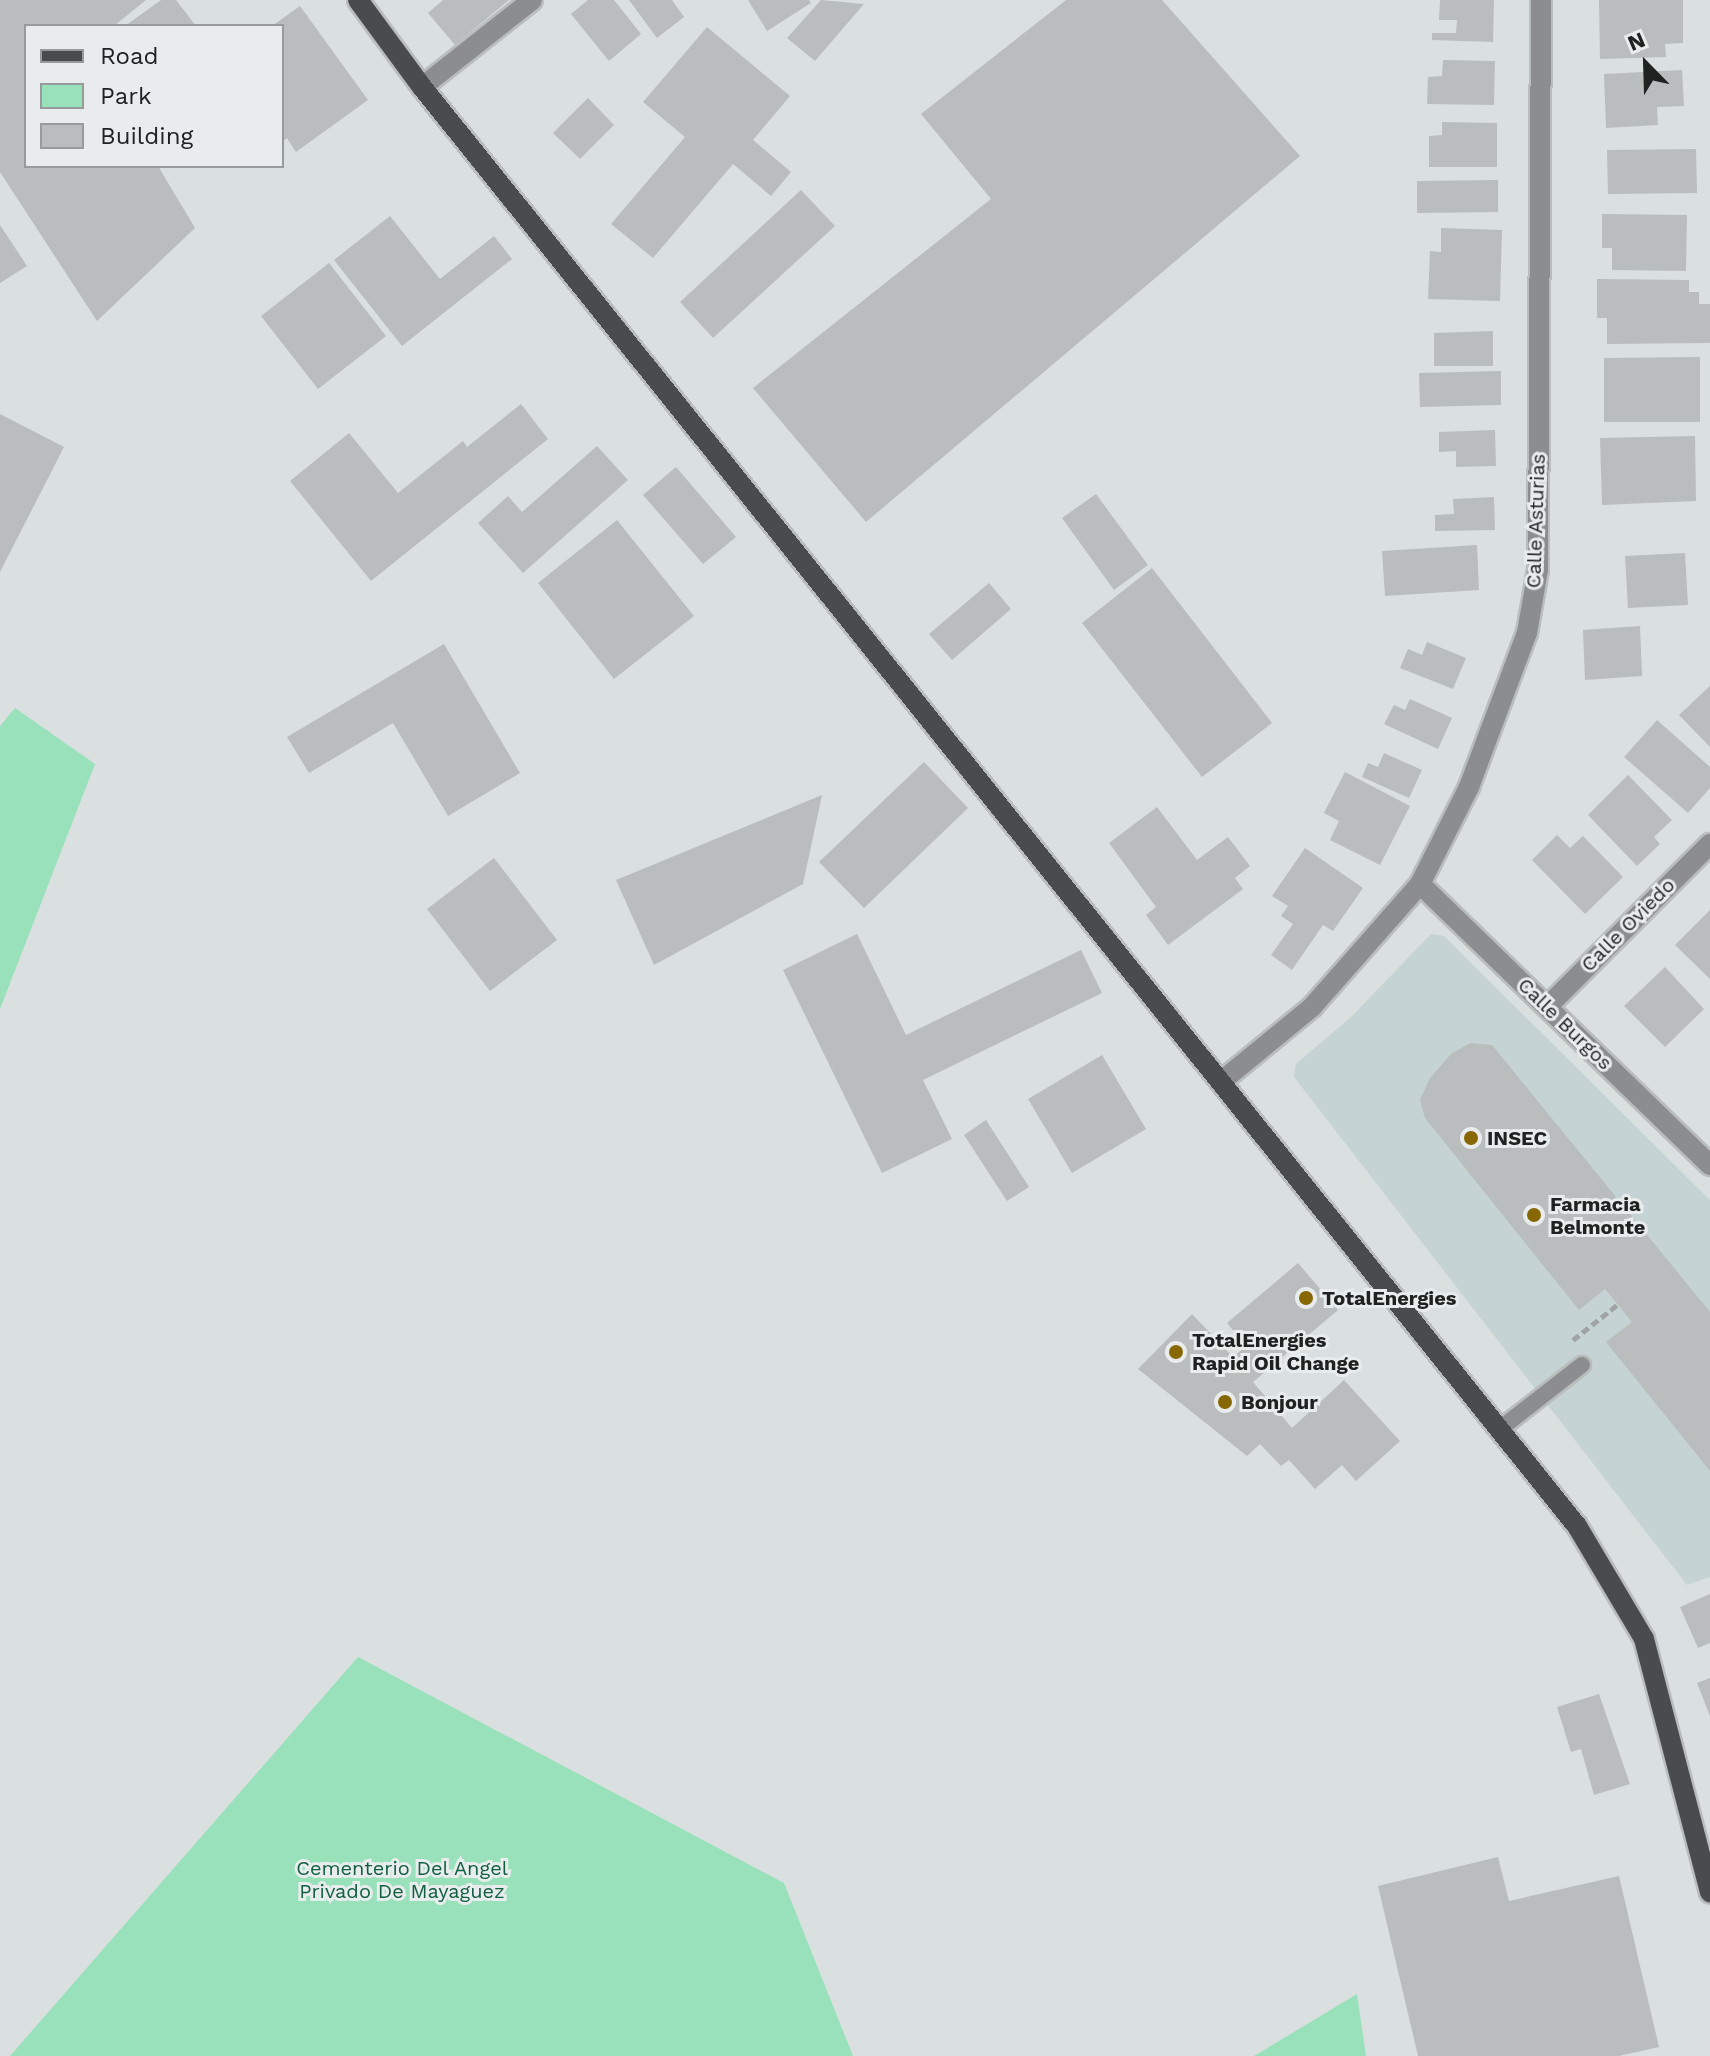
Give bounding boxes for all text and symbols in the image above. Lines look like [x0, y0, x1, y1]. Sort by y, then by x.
legend [24, 24, 284, 168]
north arrow [1606, 24, 1686, 104]
text: N [1624, 27, 1649, 56]
text: Road [100, 42, 159, 70]
text: Park [100, 82, 152, 110]
text: Building [100, 122, 193, 150]
street label: Calle Asturias [1522, 453, 1550, 589]
street label: Calle Oviedo [1576, 873, 1680, 977]
street label: Calle Burgos [1513, 973, 1617, 1075]
place label: INSEC [1487, 1126, 1547, 1150]
marker: INSEC [1462, 1129, 1480, 1147]
place label: Farmacia Belmonte [1550, 1192, 1645, 1239]
marker: Farmacia Belmonte [1525, 1206, 1543, 1224]
place label: TotalEnergies [1322, 1286, 1456, 1310]
marker: TotalEnergies [1297, 1289, 1315, 1307]
place label: TotalEnergies Rapid Oil Change [1192, 1328, 1360, 1375]
marker: TotalEnergies Rapid Oil Change [1167, 1343, 1185, 1361]
place label: Bonjour [1241, 1390, 1318, 1414]
marker: Bonjour [1216, 1393, 1234, 1411]
park label: Cementerio Del Angel Privado De Mayaguez [295, 1856, 509, 1903]

